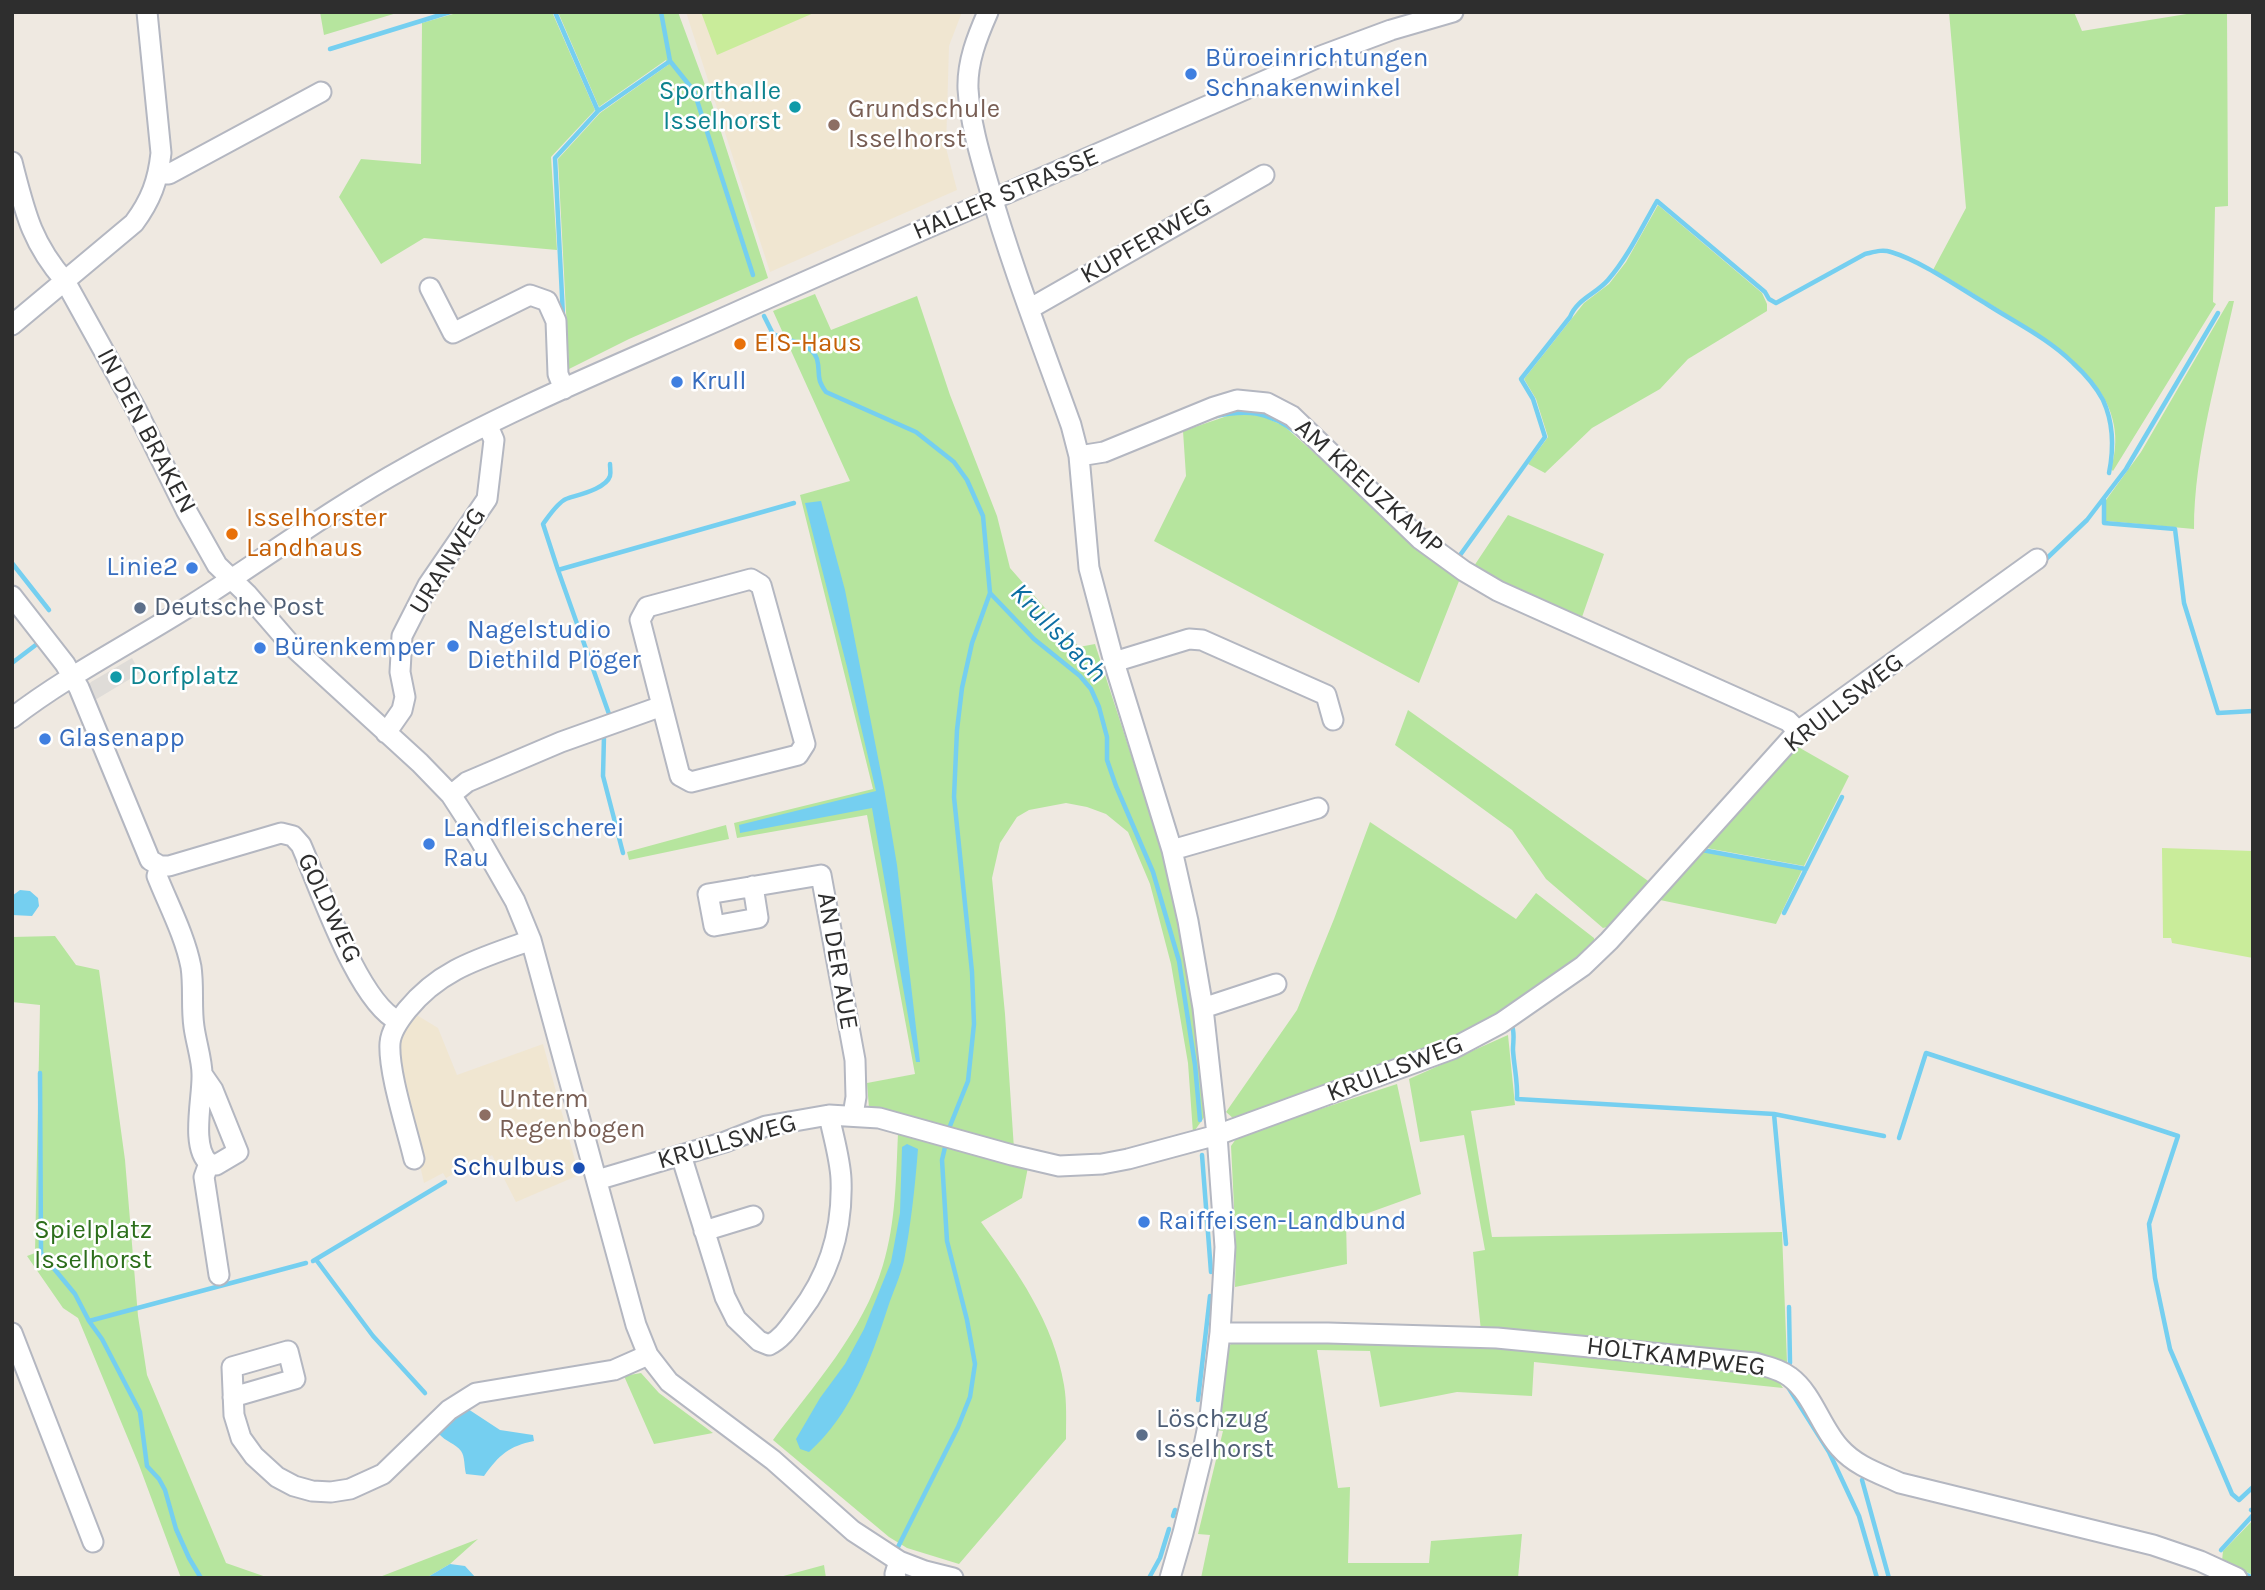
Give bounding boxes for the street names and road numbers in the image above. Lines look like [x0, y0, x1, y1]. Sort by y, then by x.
street label: HALLER STRASSE [908, 141, 1104, 247]
street label: KUPFERWEG [1075, 191, 1217, 291]
street label: IN DEN BRAKEN [89, 343, 203, 519]
street label: AM KREUZKAMP [1288, 412, 1450, 562]
street label: URANWEG [403, 502, 493, 620]
street label: KRULLSWEG [1778, 647, 1910, 759]
street label: GOLDWEG [290, 848, 368, 968]
street label: AN DER AUE [810, 890, 864, 1032]
street label: KRULLSWEG [1323, 1029, 1467, 1109]
street label: KRULLSWEG [654, 1107, 800, 1177]
street label: HOLTKAMPWEG [1585, 1331, 1767, 1383]

